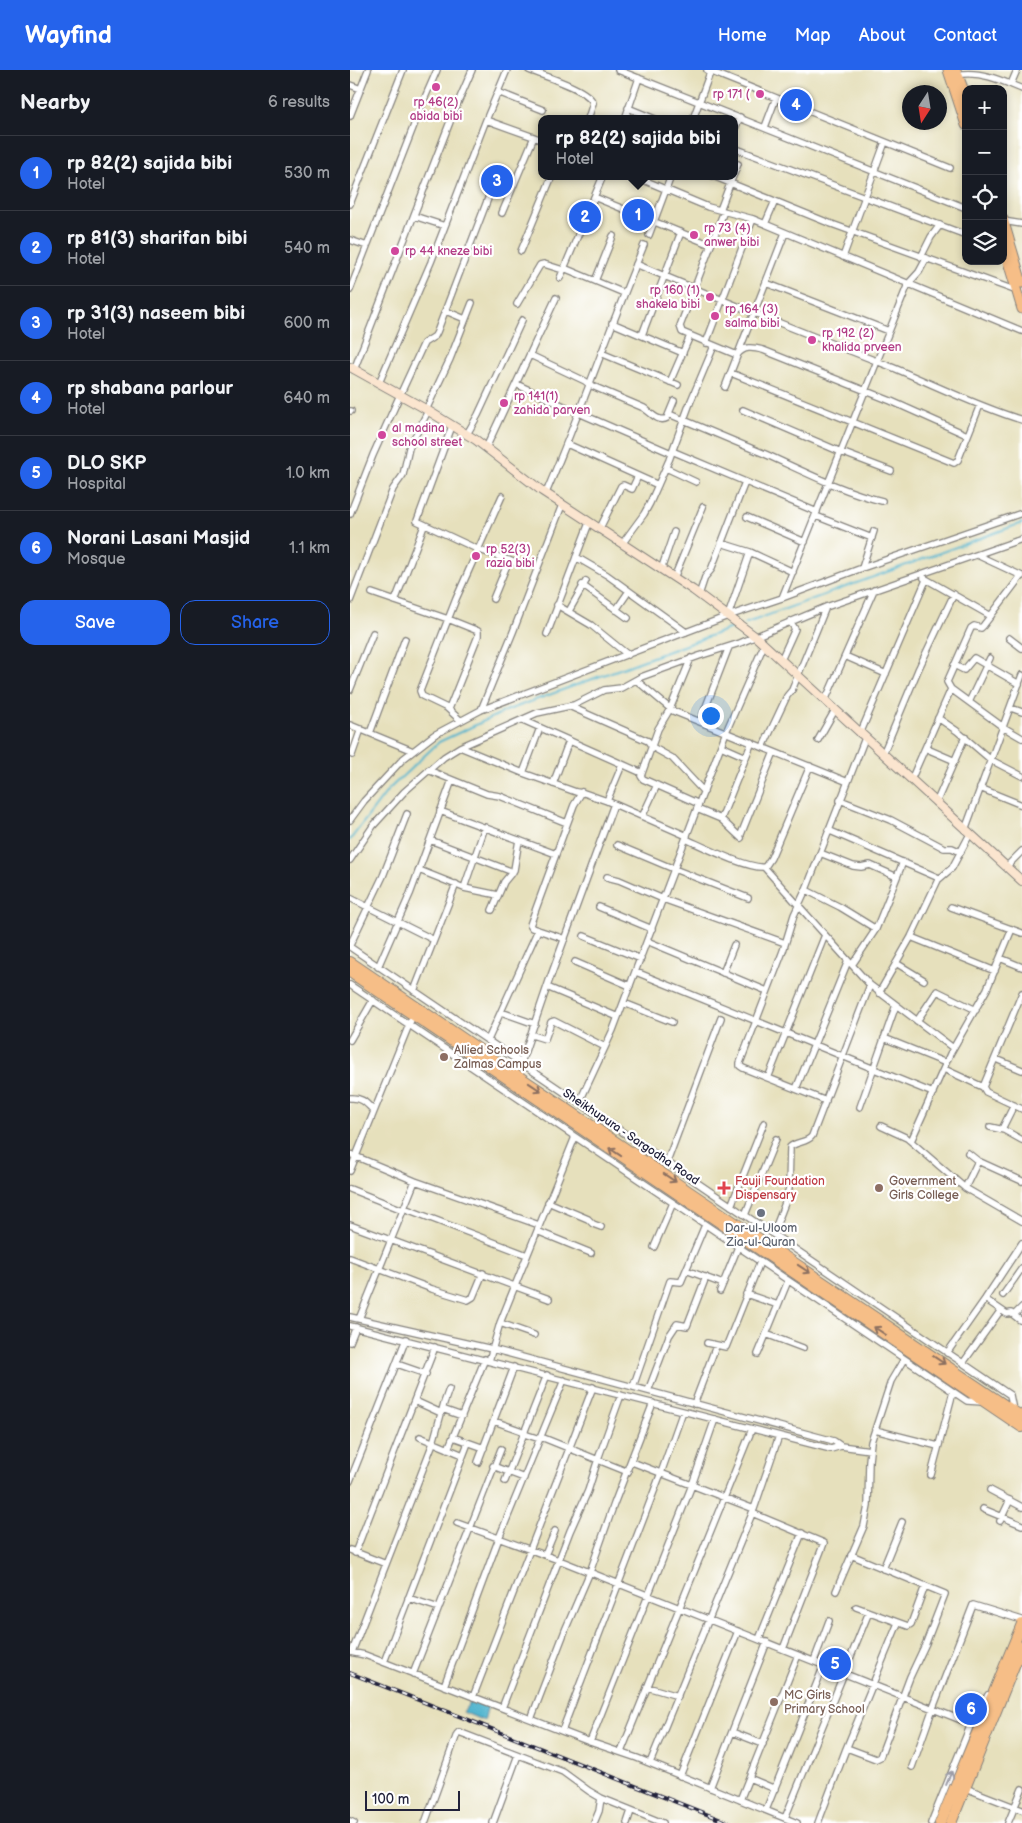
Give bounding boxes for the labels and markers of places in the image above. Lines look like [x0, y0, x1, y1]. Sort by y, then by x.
marker: rp 46(2) abida bibi [430, 81, 442, 93]
pin: 4 [780, 86, 812, 124]
place label: rp 171 ( [713, 87, 750, 102]
marker: rp 171 ( [754, 88, 766, 100]
place label: rp 46(2) abida bibi [410, 95, 462, 124]
pin: 3 [481, 162, 513, 200]
pin: 1 [622, 196, 654, 234]
pin: 2 [569, 198, 601, 236]
place label: rp 73 (4) anwer bibi [704, 221, 759, 250]
marker: rp 73 (4) anwer bibi [688, 229, 700, 241]
place label: rp 44 kneze bibi [405, 244, 492, 259]
marker: rp 44 kneze bibi [389, 245, 401, 257]
place label: rp 160 (1) shakela bibi [636, 283, 700, 312]
marker: rp 160 (1) shakela bibi [704, 291, 716, 303]
place label: rp 164 (3) salma bibi [725, 302, 780, 331]
marker: rp 164 (3) salma bibi [709, 310, 721, 322]
place label: rp 192 (2) khalida prveen [822, 326, 902, 355]
marker: rp 192 (2) khalida prveen [806, 334, 818, 346]
place label: rp 141(1) zahida parven [514, 389, 591, 418]
marker: rp 141(1) zahida parven [498, 397, 510, 409]
place label: al madina school street [392, 421, 462, 450]
marker: al madina school street [376, 429, 388, 441]
place label: rp 52(3) razia bibi [486, 542, 535, 571]
marker: rp 52(3) razia bibi [470, 550, 482, 562]
place label: Allied Schools Zalmas Campus [453, 1043, 541, 1072]
marker: Allied Schools Zalmas Campus [438, 1051, 450, 1063]
place label: Fauji Foundation Dispensary [735, 1174, 825, 1203]
place label: Government Girls College [889, 1174, 959, 1203]
marker: Fauji Foundation Dispensary [717, 1181, 731, 1195]
marker: Government Girls College [873, 1182, 885, 1194]
marker: Dar-ul-Uloom Zia-ul-Quran [755, 1207, 767, 1219]
place label: Dar-ul-Uloom Zia-ul-Quran [725, 1221, 797, 1250]
pin: 5 [819, 1645, 851, 1683]
place label: MC Girls Primary School [784, 1688, 865, 1717]
pin: 6 [955, 1690, 987, 1728]
marker: MC Girls Primary School [768, 1696, 780, 1708]

